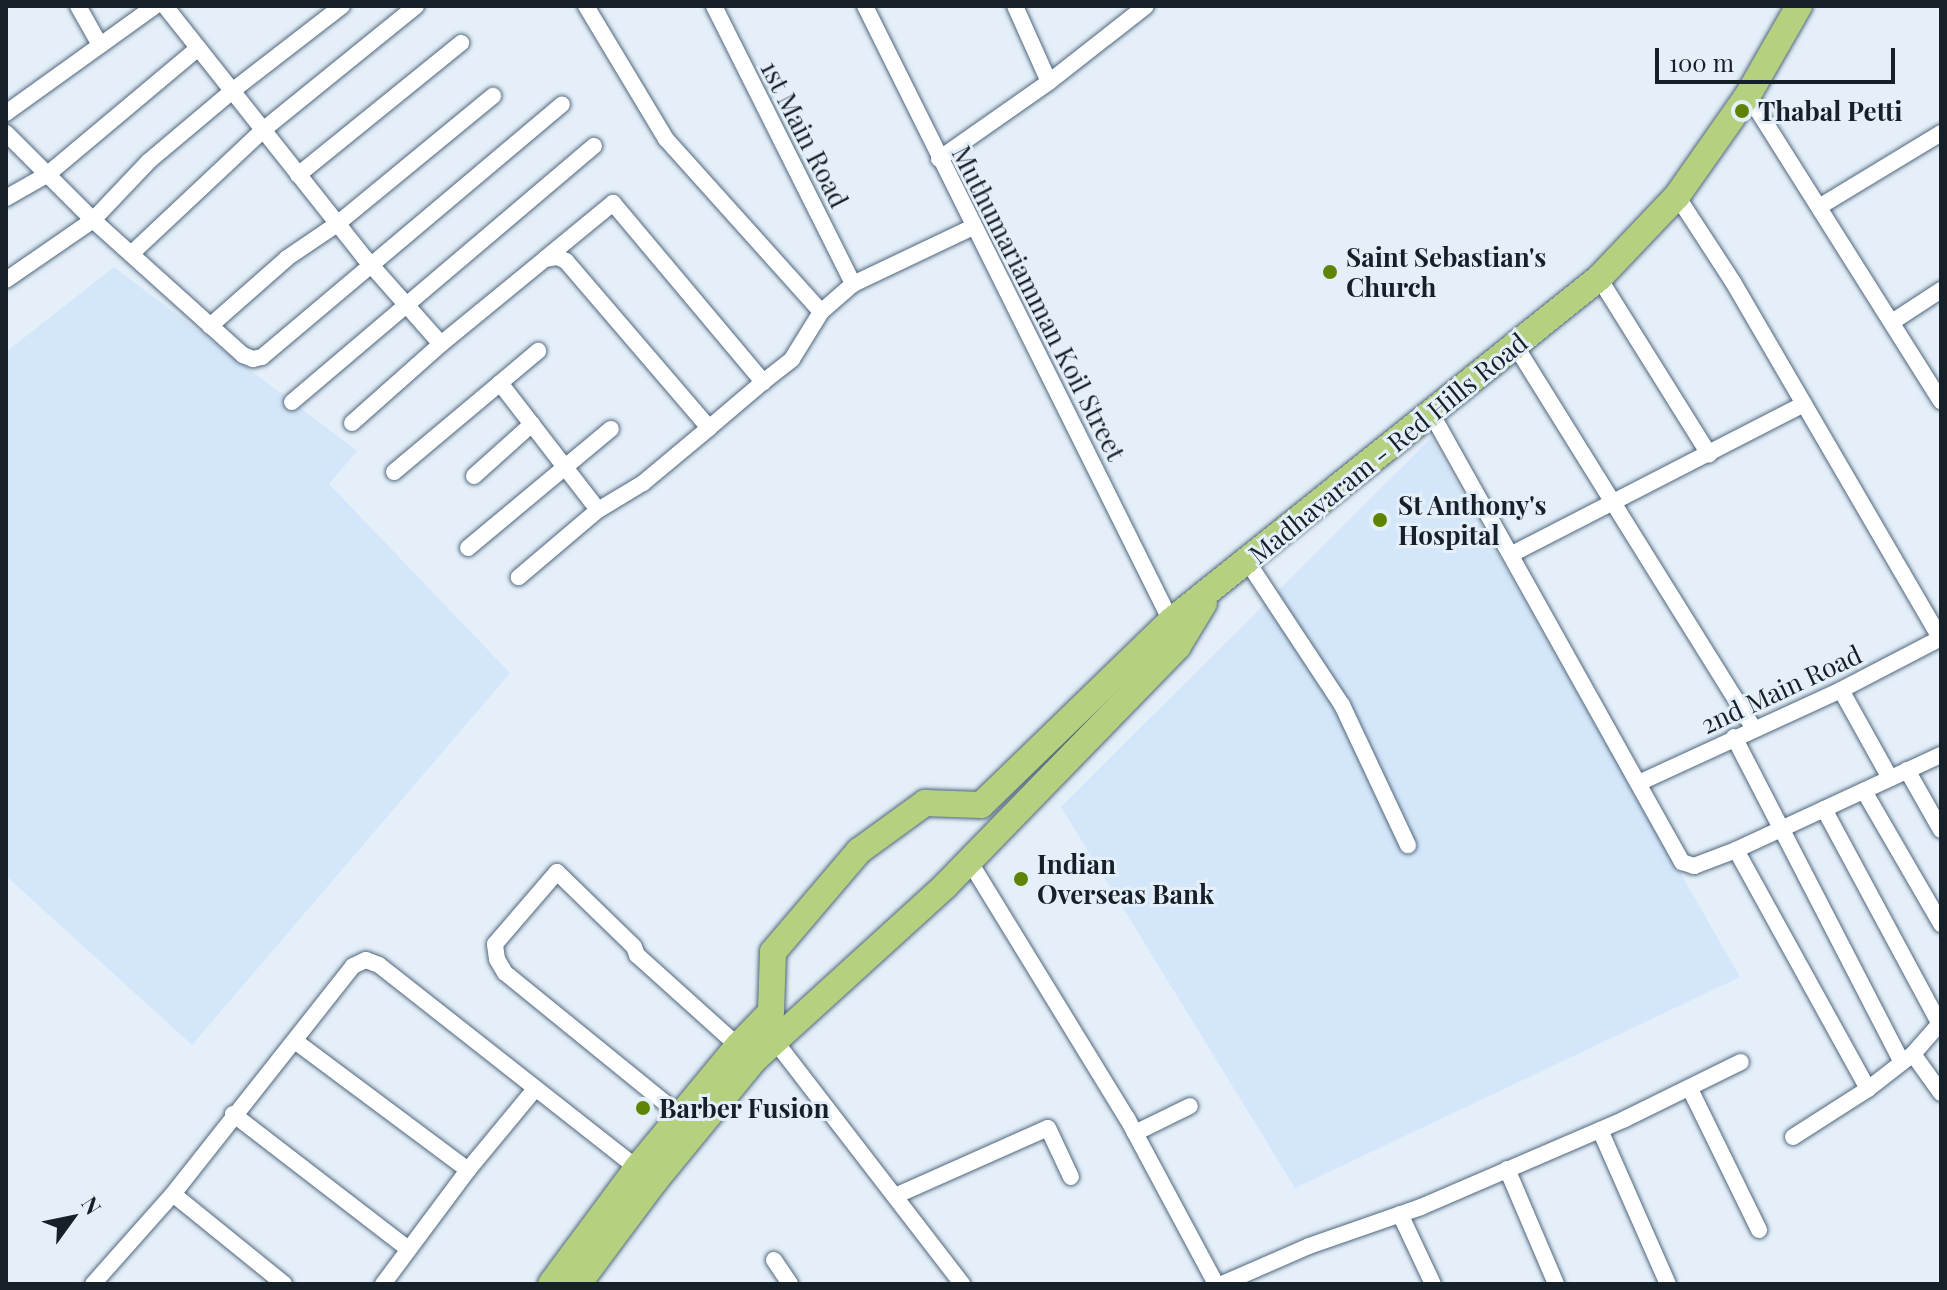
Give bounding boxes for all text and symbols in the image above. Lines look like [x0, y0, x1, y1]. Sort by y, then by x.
scale bar [1659, 32, 1899, 82]
text: 100 m [1669, 46, 1734, 78]
street label: 1st Main Road [755, 55, 855, 213]
place label: Thabal Petti [1758, 95, 1902, 127]
marker: Thabal Petti [1733, 102, 1751, 120]
street label: Muthumariamman Koil Street [946, 140, 1132, 466]
place label: Saint Sebastian's Church [1346, 241, 1546, 302]
marker: Saint Sebastian's Church [1321, 263, 1339, 281]
street label: Madhavaram - Red Hills Road [1243, 326, 1533, 570]
place label: St Anthony's Hospital [1398, 489, 1548, 550]
marker: St Anthony's Hospital [1369, 509, 1391, 531]
street label: 2nd Main Road [1696, 638, 1866, 740]
place label: Indian Overseas Bank [1037, 848, 1214, 910]
marker: Indian Overseas Bank [1012, 870, 1030, 888]
place label: Barber Fusion [659, 1092, 830, 1124]
marker: Barber Fusion [634, 1099, 652, 1117]
north arrow [32, 1178, 112, 1258]
text: N [75, 1190, 109, 1220]

